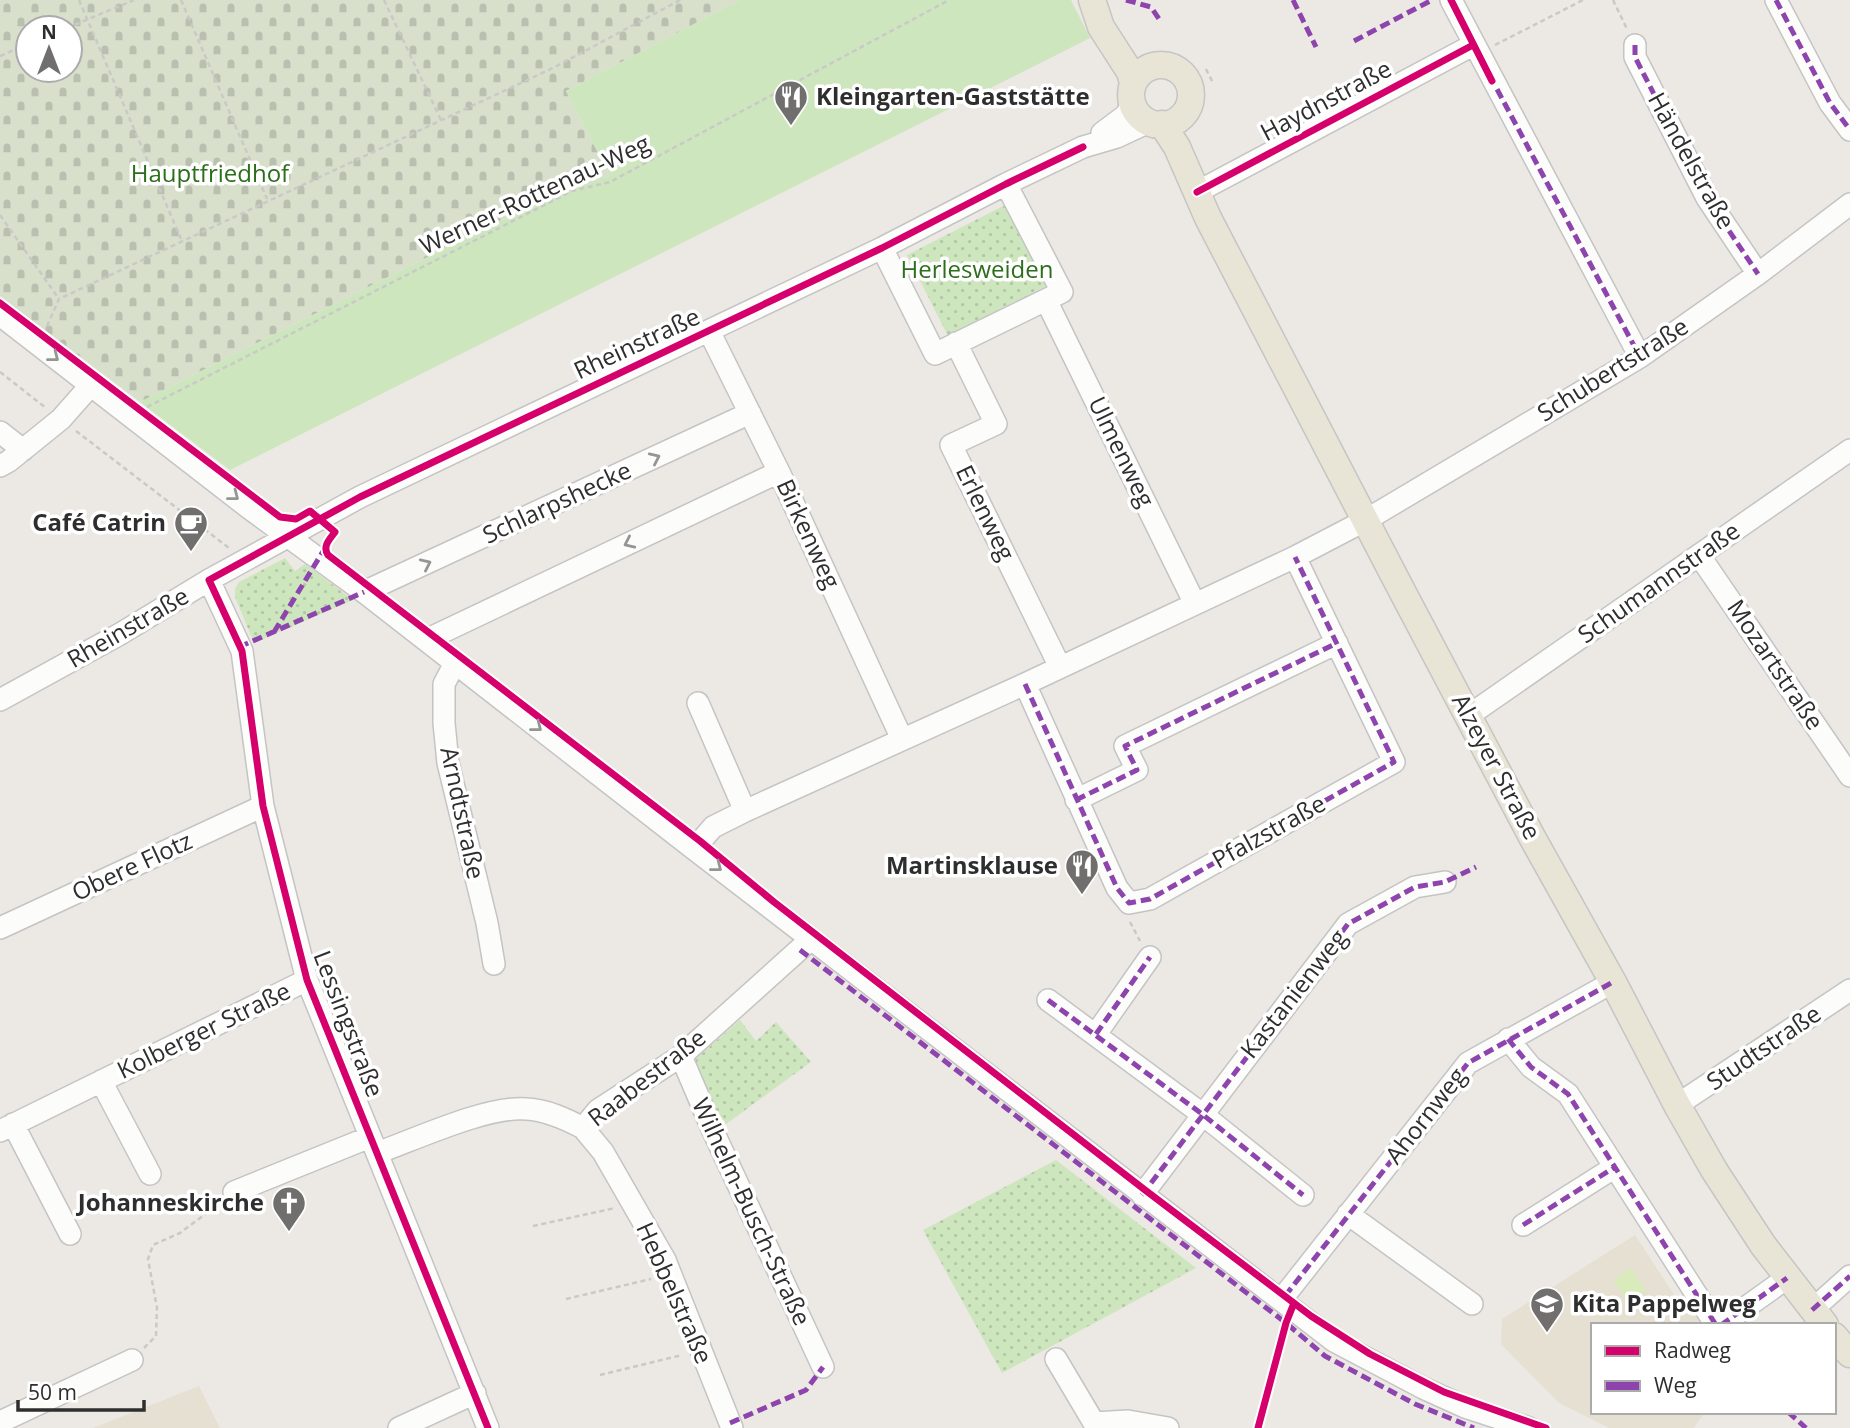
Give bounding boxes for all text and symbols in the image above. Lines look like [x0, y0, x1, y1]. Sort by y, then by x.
north arrow [14, 14, 84, 84]
text: N [41, 19, 57, 45]
street label: Haydnstraße [1254, 51, 1397, 148]
restaurant icon: Kleingarten-Gaststätte [772, 78, 810, 127]
place label: Kleingarten-Gaststätte [816, 79, 1090, 112]
street label: Händelstraße [1641, 86, 1743, 235]
street label: Werner-Rottenau-Weg [414, 126, 655, 261]
park label: Hauptfriedhof [131, 156, 291, 189]
park label: Herlesweiden [901, 252, 1053, 285]
street label: Rheinstraße [568, 299, 705, 386]
street label: Schubertstraße [1530, 309, 1694, 428]
one-way arrow [46, 348, 59, 361]
street label: Ulmenweg [1081, 391, 1163, 512]
one-way arrow [647, 452, 660, 466]
street label: Schlarpshecke [477, 453, 636, 551]
street label: Erlenweg [949, 459, 1024, 566]
street label: Birkenweg [770, 473, 849, 593]
one-way arrow [226, 488, 238, 501]
cafe icon: Café Catrin [172, 504, 210, 553]
place label: Café Catrin [32, 505, 166, 538]
street label: Schumannstraße [1571, 514, 1746, 650]
one-way arrow [623, 534, 636, 548]
one-way arrow [419, 558, 431, 572]
street label: Rheinstraße [60, 579, 194, 675]
street label: Mozartstraße [1720, 593, 1832, 736]
street label: Alzeyer Straße [1445, 688, 1550, 845]
one-way arrow [530, 719, 542, 732]
street label: Arndtstraße [433, 743, 494, 882]
street label: Pfalzstraße [1206, 786, 1331, 875]
street label: Obere Flotz [66, 823, 197, 908]
restaurant icon: Martinsklause [1063, 847, 1101, 896]
place label: Martinsklause [886, 848, 1058, 881]
one-way arrow [709, 859, 722, 872]
street label: Kastanienweg [1232, 922, 1354, 1064]
street label: Lessingstraße [306, 946, 392, 1101]
street label: Kolberger Straße [111, 973, 296, 1086]
street label: Studtstraße [1700, 996, 1827, 1097]
street label: Raabestraße [580, 1020, 712, 1133]
street label: Ahornweg [1377, 1060, 1473, 1170]
street label: Wilhelm-Busch-Straße [685, 1092, 820, 1330]
church icon: Johanneskirche [270, 1184, 308, 1233]
place label: Johanneskirche [76, 1185, 264, 1218]
street label: Hebbelstraße [629, 1216, 721, 1368]
school or university icon: Kita Pappelweg [1528, 1285, 1566, 1334]
place label: Kita Pappelweg [1572, 1286, 1757, 1319]
legend [1591, 1323, 1836, 1414]
text: Radweg [1654, 1336, 1731, 1364]
scale bar [18, 1368, 144, 1412]
text: Weg [1654, 1371, 1697, 1399]
text: 50 m [28, 1378, 77, 1406]

